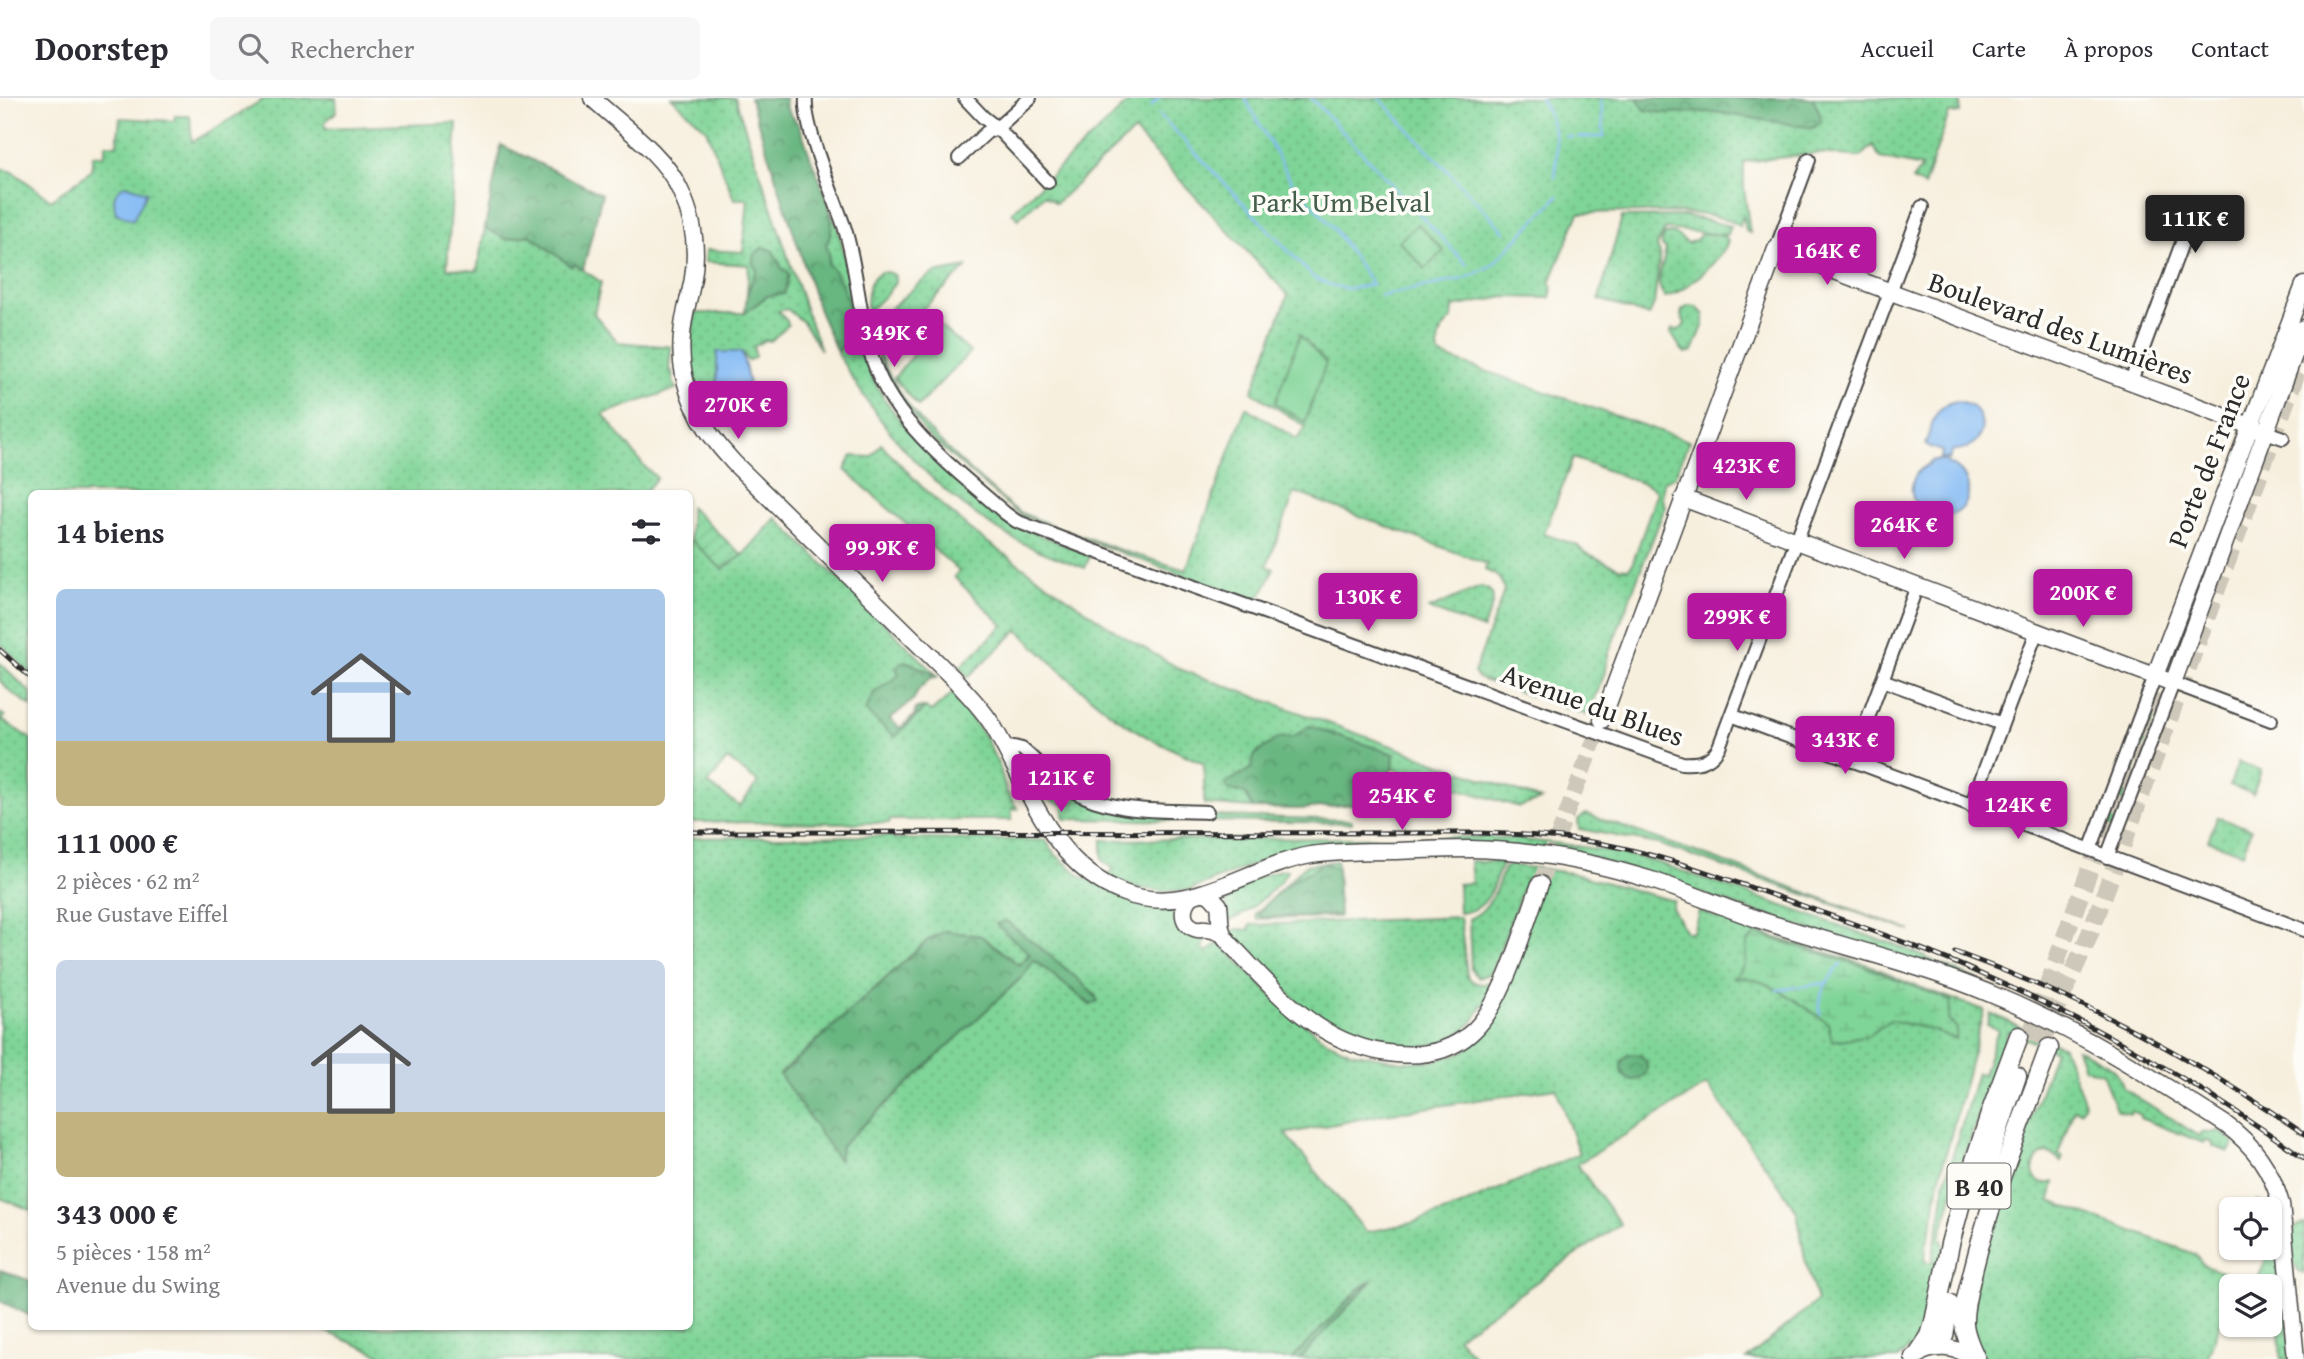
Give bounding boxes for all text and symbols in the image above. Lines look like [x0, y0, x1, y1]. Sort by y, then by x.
search box [210, 17, 700, 80]
text: Doorstep [35, 24, 168, 72]
icon: search [234, 29, 272, 67]
text: Rechercher [290, 29, 415, 68]
text: Accueil [1860, 31, 1934, 66]
text: Carte [1972, 31, 2026, 66]
text: À propos [2064, 31, 2153, 66]
text: Contact [2191, 31, 2269, 66]
park label: Park Um Belval [1251, 181, 1431, 222]
pin: 111K € [2138, 195, 2252, 255]
text: 111K € [2161, 201, 2229, 234]
pin: 164K € [1770, 228, 1884, 287]
text: 164K € [1793, 233, 1861, 266]
street label: Boulevard des Lumières [1923, 260, 2199, 394]
pin: 349K € [837, 310, 951, 369]
text: 349K € [860, 315, 928, 348]
street label: Porte de France [2156, 367, 2260, 553]
pin: 270K € [681, 382, 795, 441]
text: 270K € [704, 387, 772, 420]
pin: 423K € [1689, 442, 1803, 502]
text: 423K € [1712, 448, 1780, 481]
pin: 264K € [1847, 502, 1961, 561]
text: 264K € [1870, 507, 1938, 540]
text: 14 biens [56, 510, 165, 554]
icon: filters [627, 513, 665, 551]
pin: 99.9K € [817, 524, 947, 584]
text: 99.9K € [845, 530, 919, 563]
pin: 200K € [2026, 570, 2140, 629]
pin: 130K € [1311, 574, 1425, 633]
text: 200K € [2049, 575, 2117, 608]
text: 130K € [1334, 579, 1402, 612]
pin: 299K € [1680, 594, 1794, 653]
text: 299K € [1703, 599, 1771, 632]
icon: home [298, 635, 424, 761]
street label: Avenue du Blues [1496, 652, 1690, 756]
pin: 343K € [1788, 716, 1902, 776]
text: 343K € [1811, 722, 1879, 755]
pin: 121K € [1004, 754, 1118, 814]
text: 121K € [1027, 760, 1095, 793]
pin: 254K € [1345, 772, 1459, 832]
text: 254K € [1368, 778, 1436, 811]
pin: 124K € [1961, 782, 2075, 841]
text: 124K € [1984, 787, 2052, 820]
text: 111 000 € [56, 820, 178, 864]
text: 2 pièces · 62 m² [56, 864, 200, 897]
text: Rue Gustave Eiffel [56, 897, 228, 930]
icon: home [298, 1006, 424, 1132]
road number: B 40 [1948, 1163, 2010, 1208]
text: 343 000 € [56, 1191, 178, 1235]
map controls [2219, 1197, 2282, 1337]
button: locate [2219, 1197, 2282, 1260]
text: 5 pièces · 158 m² [56, 1235, 211, 1268]
text: Avenue du Swing [56, 1268, 220, 1301]
button: layers [2219, 1274, 2282, 1337]

